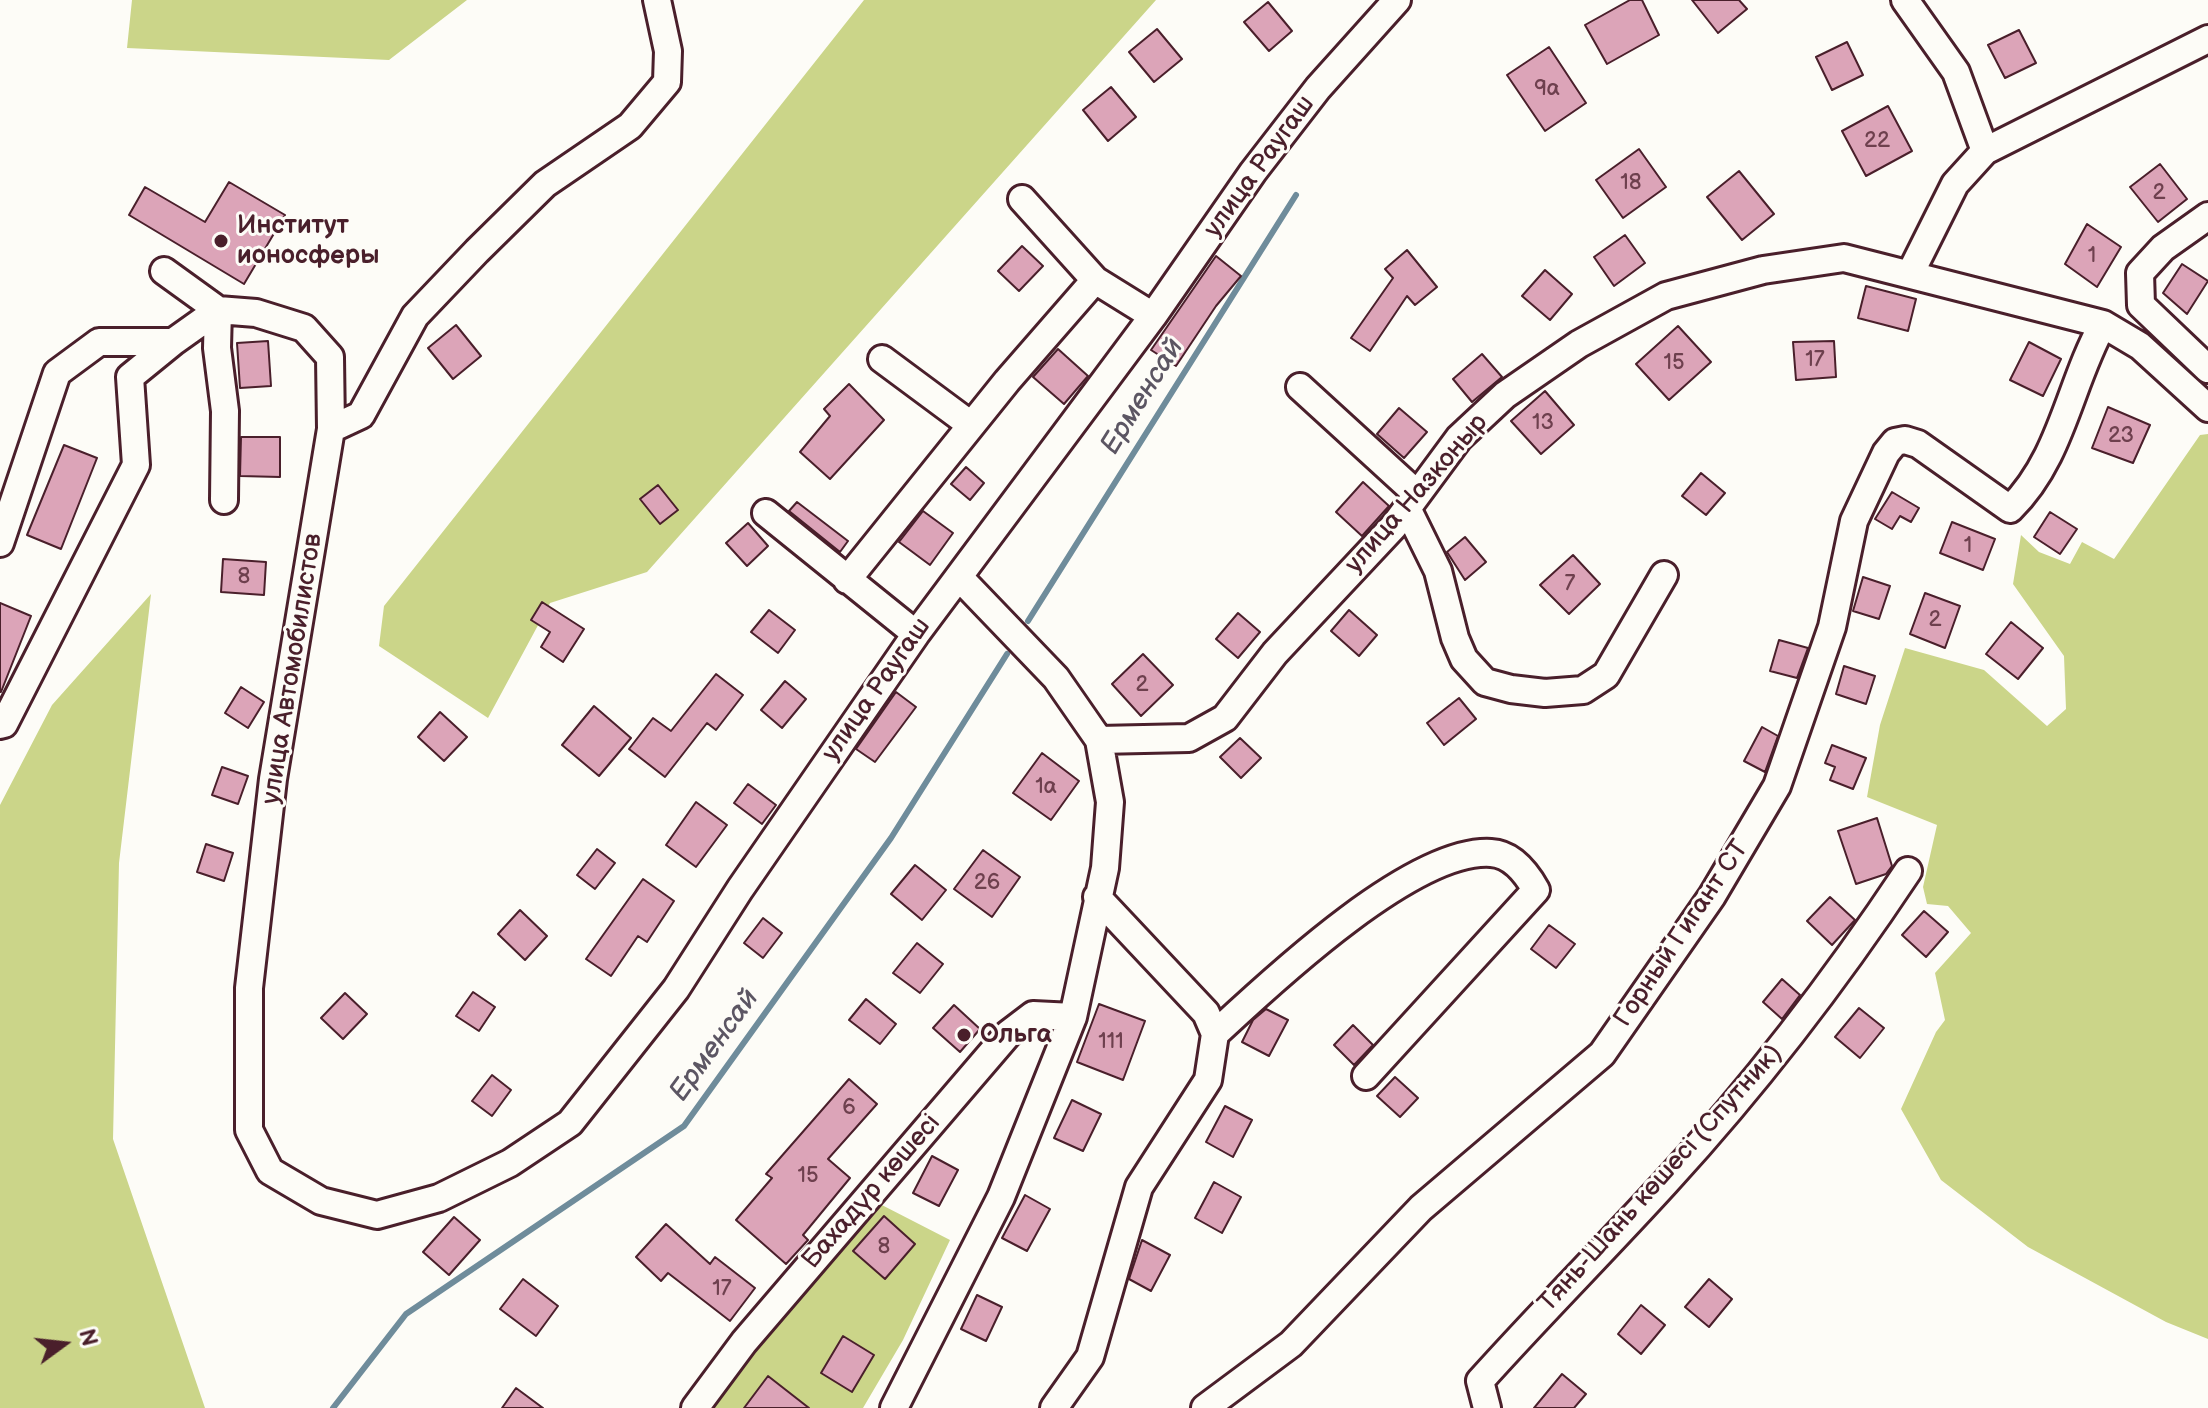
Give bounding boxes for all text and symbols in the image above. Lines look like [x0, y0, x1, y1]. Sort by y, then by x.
house number: 9а [1534, 76, 1560, 102]
street label: улица Раугаш [1198, 90, 1322, 244]
house number: 22 [1864, 128, 1890, 154]
house number: 18 [1620, 170, 1642, 196]
house number: 2 [2153, 180, 2165, 206]
place label: Институт ионосферы [237, 210, 379, 272]
marker: Институт ионосферы [212, 232, 230, 250]
house number: 1 [2088, 243, 2096, 269]
water label: Ерменсай [1094, 333, 1192, 461]
house number: 17 [1805, 347, 1825, 373]
house number: 15 [1663, 350, 1685, 376]
street label: улица Назконыр [1339, 408, 1495, 580]
house number: 13 [1532, 410, 1554, 436]
house number: 23 [2108, 423, 2134, 449]
street label: улица Автомобилистов [256, 531, 330, 807]
house number: 1 [1964, 533, 1972, 559]
house number: 8 [238, 564, 250, 590]
house number: 7 [1565, 571, 1575, 597]
house number: 2 [1929, 607, 1941, 633]
street label: улица Раугаш [816, 612, 938, 768]
house number: 2 [1136, 672, 1148, 698]
house number: 1а [1035, 774, 1057, 800]
street label: Горный Гигант СТ [1608, 835, 1756, 1033]
house number: 26 [974, 870, 1000, 896]
water label: Ерменсай [663, 983, 767, 1109]
place label: Ольга [980, 1019, 1052, 1051]
marker: Ольга [955, 1026, 973, 1044]
house number: 111 [1098, 1029, 1124, 1055]
street label: Тянь-Шань көшесі (Спутник) [1533, 1039, 1789, 1319]
house number: 6 [842, 1095, 856, 1121]
street label: Бахадүр көшесі [796, 1108, 948, 1276]
house number: 15 [797, 1163, 819, 1189]
house number: 8 [878, 1234, 890, 1260]
house number: 17 [712, 1276, 732, 1302]
north arrow [24, 1304, 104, 1384]
text: N [72, 1326, 103, 1349]

